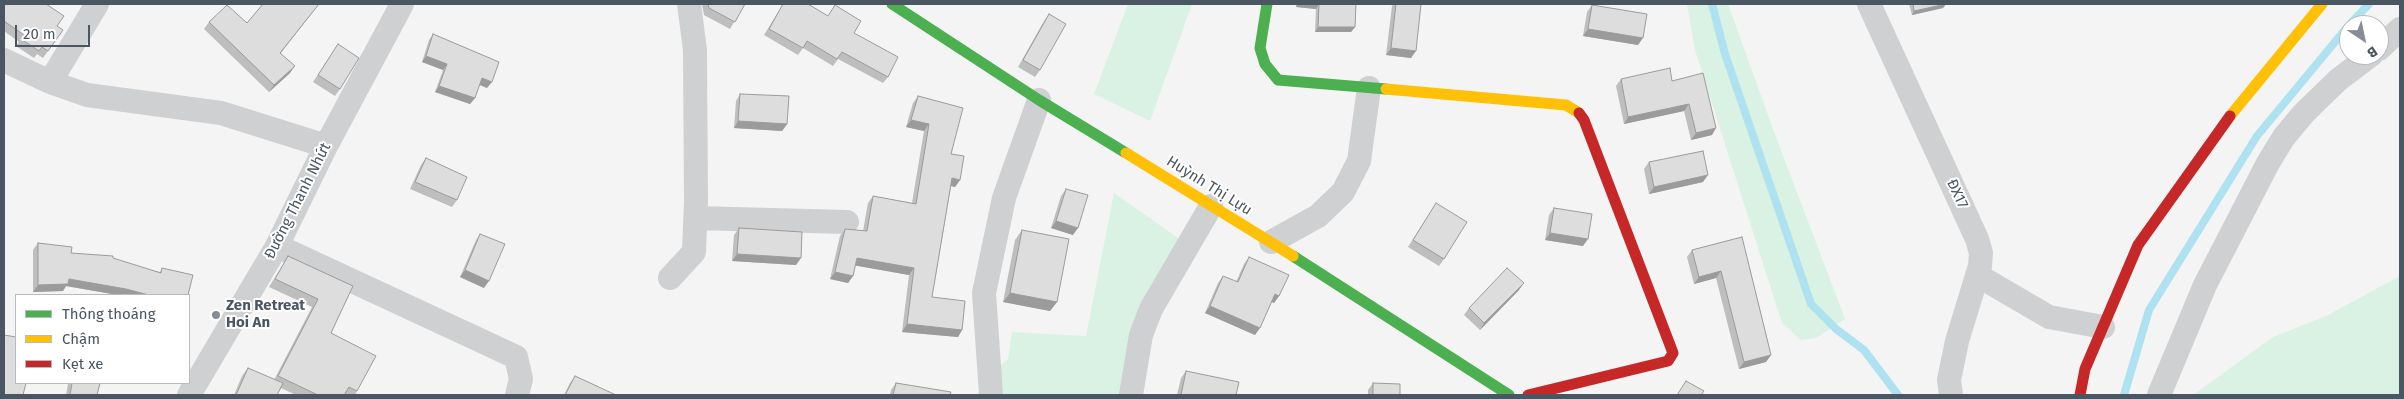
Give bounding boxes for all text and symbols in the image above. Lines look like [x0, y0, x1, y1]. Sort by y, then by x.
scale bar [18, 15, 92, 47]
north arrow [2339, 15, 2389, 65]
text: 20 m [23, 25, 56, 43]
text: B [2364, 43, 2380, 61]
street label: Đường Thanh Nhứt [261, 140, 335, 262]
street label: Huỳnh Thị Lựu [1163, 153, 1255, 219]
street label: ĐX17 [1942, 176, 1972, 212]
legend [15, 294, 190, 384]
place label: Zen Retreat Hoi An [226, 297, 305, 332]
text: Thông thoáng [62, 305, 155, 323]
marker: Zen Retreat Hoi An [210, 309, 222, 321]
text: Chậm [62, 330, 100, 348]
text: Kẹt xe [62, 355, 104, 373]

